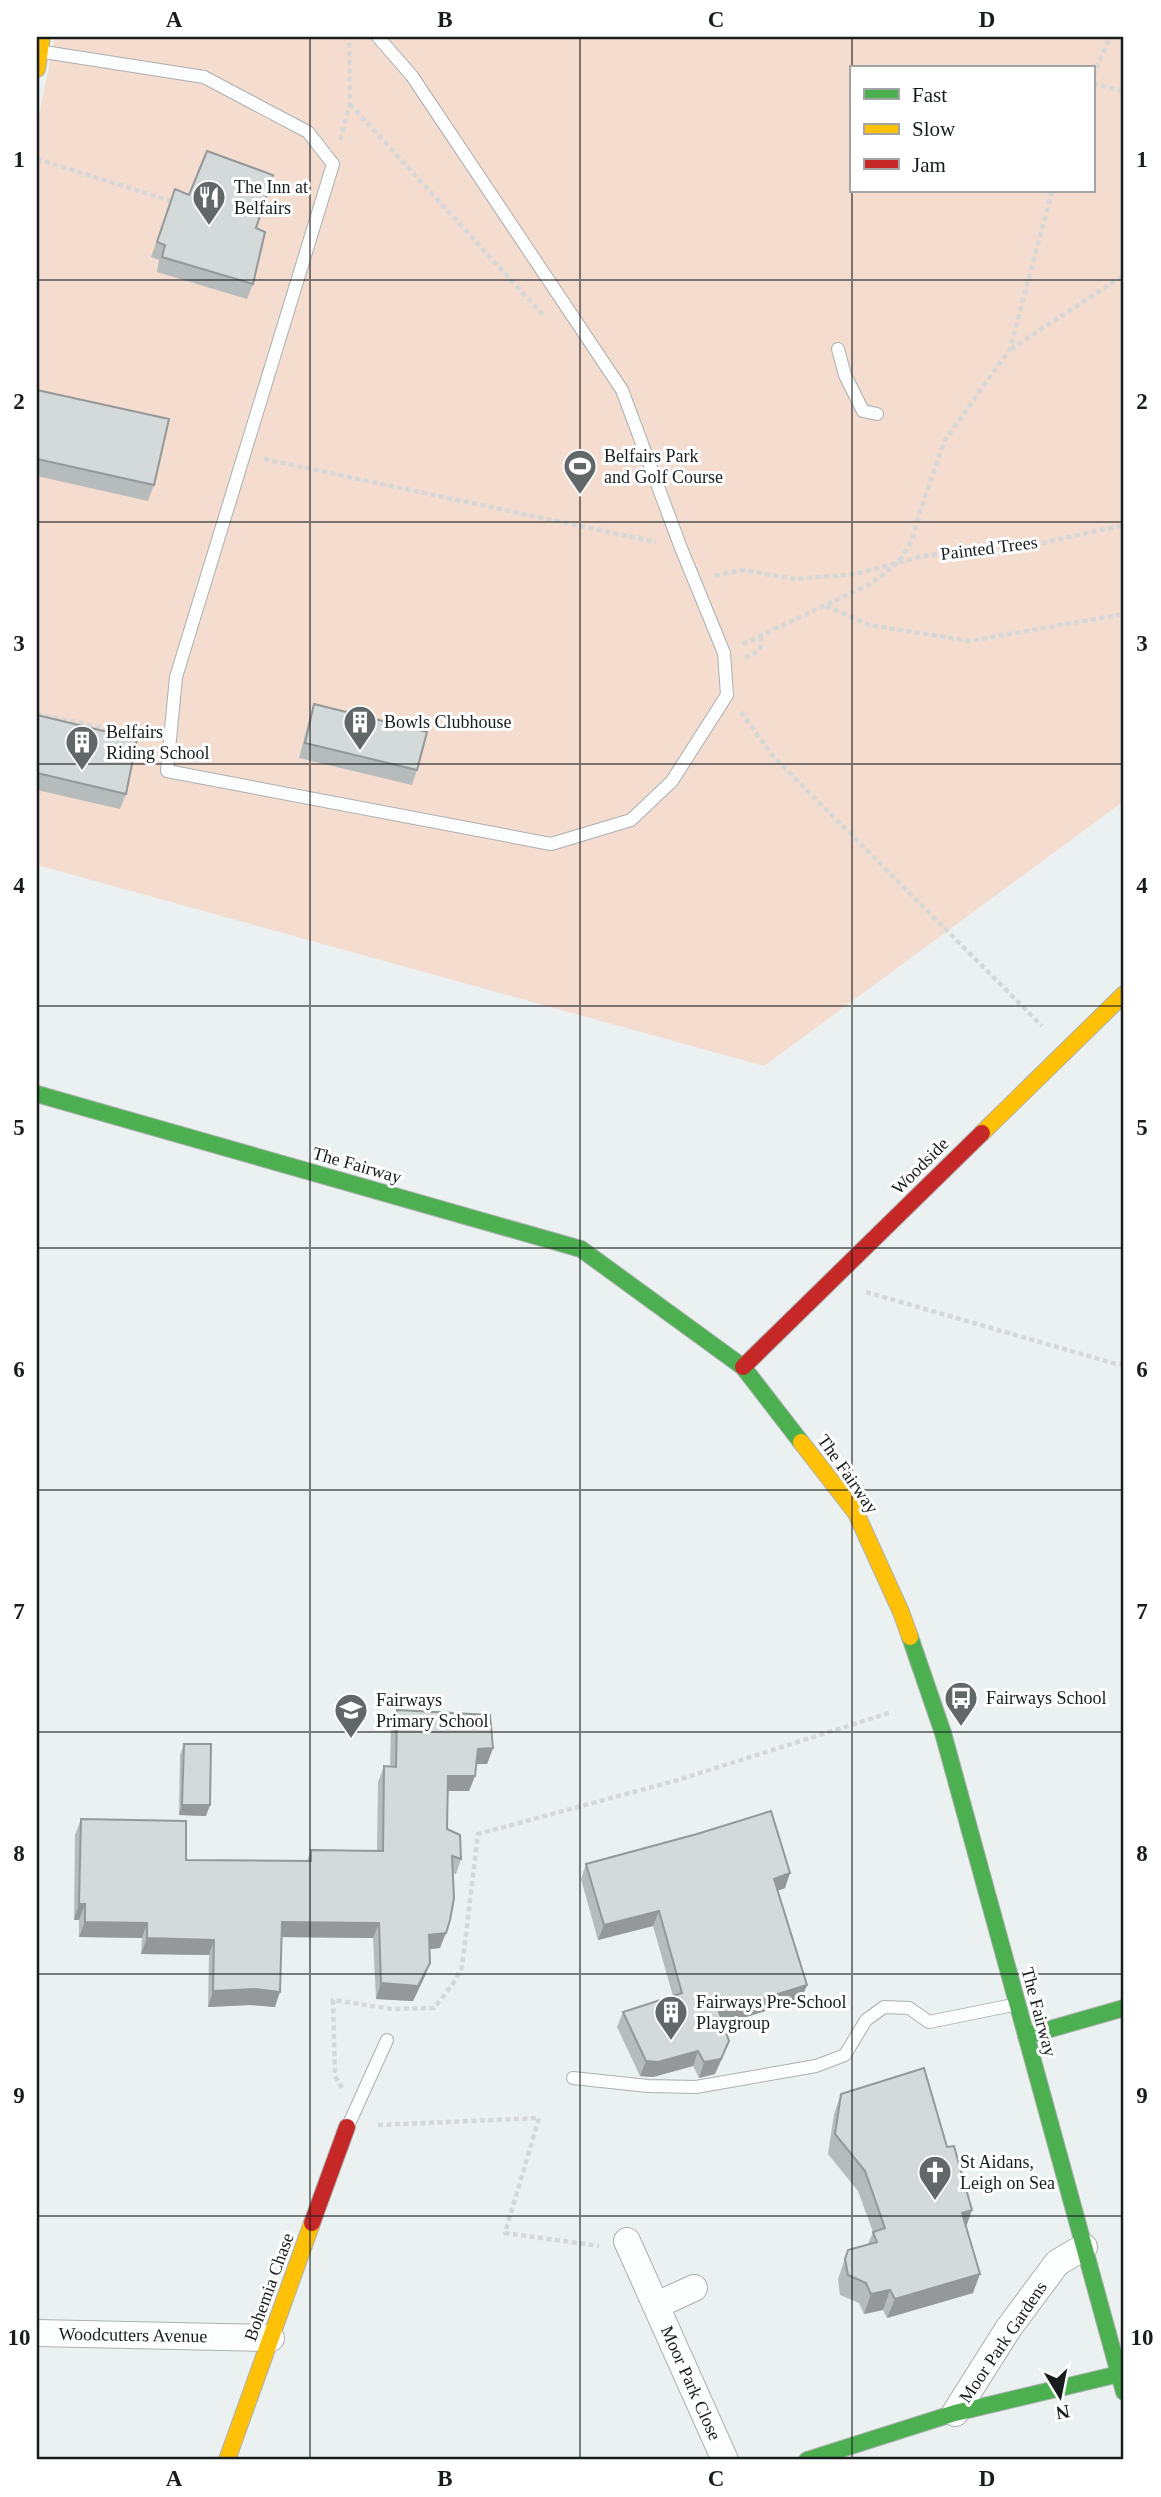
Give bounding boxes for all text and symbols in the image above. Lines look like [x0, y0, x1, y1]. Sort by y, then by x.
text: A [166, 7, 183, 32]
text: B [437, 7, 453, 32]
text: C [708, 7, 724, 32]
text: D [979, 7, 995, 32]
legend [850, 66, 1094, 192]
text: Fast [912, 83, 947, 107]
text: Slow [912, 117, 956, 141]
text: 1 [13, 147, 25, 172]
text: 1 [1136, 147, 1148, 172]
text: Jam [912, 153, 946, 177]
place label: The Inn at Belfairs [234, 177, 308, 218]
restaurant icon: The Inn at Belfairs [190, 178, 228, 227]
text: 2 [13, 389, 25, 414]
text: 2 [1136, 389, 1148, 414]
place label: Belfairs Park and Golf Course [604, 446, 723, 487]
sports icon: Belfairs Park and Golf Course [561, 447, 599, 496]
street label: Painted Trees [939, 532, 1039, 564]
text: 3 [13, 631, 25, 656]
text: 3 [1136, 631, 1148, 656]
building icon: Bowls Clubhouse [341, 703, 379, 752]
place label: Bowls Clubhouse [384, 712, 512, 732]
place label: Belfairs Riding School [106, 722, 210, 763]
building icon: Belfairs Riding School [63, 723, 101, 772]
text: 4 [13, 873, 25, 898]
text: 4 [1136, 873, 1148, 898]
text: 5 [13, 1115, 25, 1140]
text: 5 [1136, 1115, 1148, 1140]
street label: Woodside [888, 1134, 952, 1198]
street label: The Fairway [310, 1143, 404, 1187]
text: 6 [13, 1357, 25, 1382]
text: 6 [1136, 1357, 1148, 1382]
street label: The Fairway [814, 1431, 882, 1517]
text: 7 [13, 1599, 25, 1624]
text: 7 [1136, 1599, 1148, 1624]
bus stop icon: Fairways School [942, 1679, 980, 1728]
place label: Fairways School [986, 1688, 1107, 1708]
place label: Fairways Primary School [376, 1690, 489, 1731]
school or university icon: Fairways Primary School [332, 1691, 370, 1740]
text: 8 [13, 1841, 25, 1866]
text: 8 [1136, 1841, 1148, 1866]
street label: The Fairway [1018, 1965, 1060, 2059]
place label: Fairways Pre-School Playgroup [696, 1992, 846, 2033]
building icon: Fairways Pre-School Playgroup [652, 1993, 690, 2042]
text: 9 [13, 2083, 25, 2108]
text: 9 [1136, 2083, 1148, 2108]
place label: St Aidans, Leigh on Sea [960, 2152, 1055, 2193]
church icon: St Aidans, Leigh on Sea [916, 2153, 954, 2202]
street label: Bohemia Chase [240, 2230, 298, 2344]
street label: Moor Park Gardens [955, 2278, 1051, 2406]
street label: Moor Park Close [657, 2323, 725, 2443]
street label: Woodcutters Avenue [58, 2324, 208, 2346]
text: 10 [8, 2325, 31, 2350]
text: 10 [1131, 2325, 1154, 2350]
north arrow [1024, 2360, 1094, 2430]
text: N [1054, 2401, 1071, 2424]
text: A [166, 2466, 183, 2491]
text: B [437, 2466, 453, 2491]
text: C [708, 2466, 724, 2491]
text: D [979, 2466, 995, 2491]

